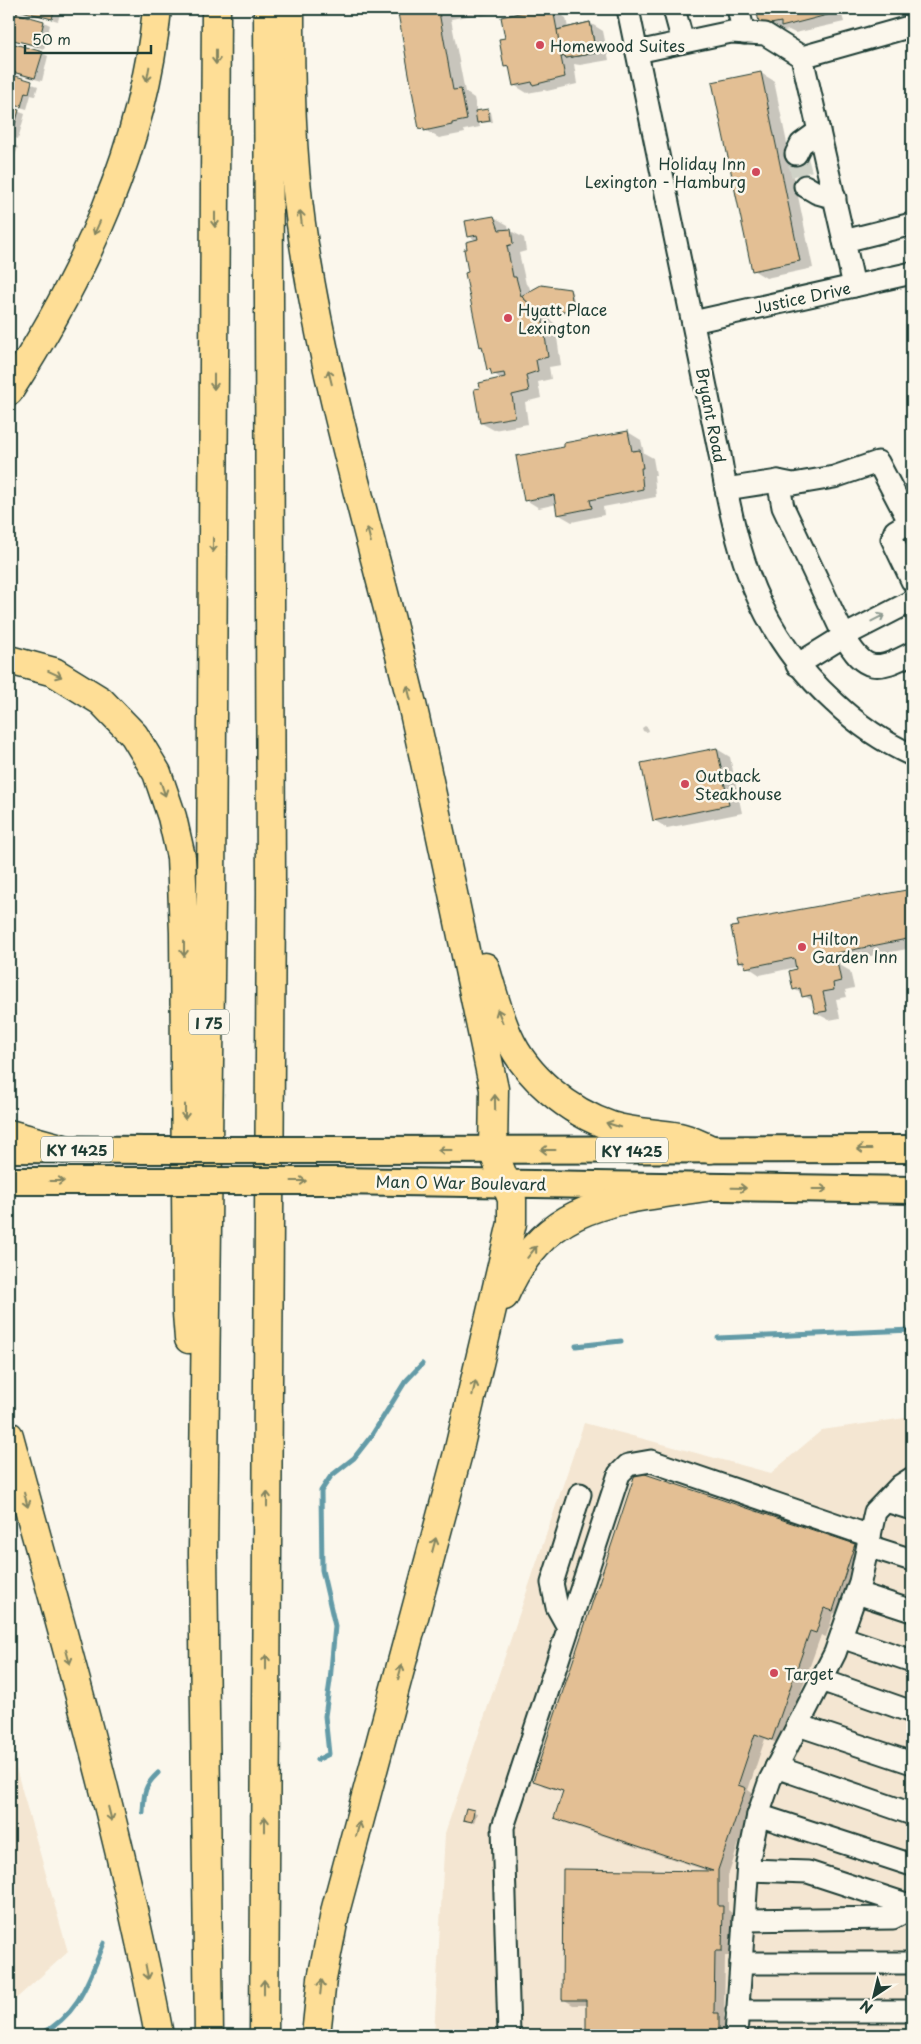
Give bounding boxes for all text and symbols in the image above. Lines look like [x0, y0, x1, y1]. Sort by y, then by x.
scale bar [25, 22, 151, 54]
text: 50 m [32, 27, 71, 50]
place label: Homewood Suites [550, 33, 685, 57]
marker: Homewood Suites [534, 39, 546, 51]
one-way arrow [211, 49, 220, 65]
one-way arrow [142, 66, 152, 82]
place label: Holiday Inn Lexington - Hamburg [585, 151, 746, 193]
marker: Holiday Inn Lexington - Hamburg [750, 166, 762, 178]
one-way arrow [295, 210, 305, 226]
one-way arrow [210, 212, 220, 228]
one-way arrow [92, 220, 102, 235]
street label: Justice Drive [751, 275, 853, 319]
place label: Hyatt Place Lexington [518, 297, 607, 339]
marker: Hyatt Place Lexington [502, 312, 514, 324]
street label: Bryant Road [691, 365, 733, 465]
one-way arrow [325, 370, 334, 386]
one-way arrow [209, 374, 219, 390]
one-way arrow [364, 528, 373, 544]
one-way arrow [208, 536, 218, 553]
one-way arrow [870, 613, 885, 622]
one-way arrow [47, 670, 62, 680]
one-way arrow [404, 685, 413, 701]
place label: Outback Steakhouse [695, 763, 782, 805]
marker: Outback Steakhouse [679, 778, 691, 790]
one-way arrow [159, 781, 168, 797]
place label: Hilton Garden Inn [812, 926, 898, 968]
one-way arrow [179, 941, 189, 957]
marker: Hilton Garden Inn [796, 941, 808, 953]
one-way arrow [495, 1009, 504, 1025]
road number: I 75 [189, 1010, 229, 1034]
one-way arrow [490, 1094, 500, 1110]
one-way arrow [180, 1104, 190, 1120]
one-way arrow [605, 1120, 621, 1130]
road number: KY 1425 [41, 1136, 113, 1162]
road number: KY 1425 [596, 1138, 668, 1162]
one-way arrow [856, 1144, 872, 1154]
one-way arrow [437, 1145, 453, 1155]
one-way arrow [540, 1145, 556, 1155]
street label: Man O War Boulevard [376, 1169, 547, 1195]
one-way arrow [49, 1176, 65, 1186]
one-way arrow [290, 1176, 307, 1186]
one-way arrow [730, 1183, 746, 1193]
one-way arrow [812, 1184, 828, 1194]
one-way arrow [526, 1246, 537, 1259]
one-way arrow [470, 1381, 479, 1397]
one-way arrow [262, 1491, 272, 1508]
one-way arrow [22, 1492, 31, 1508]
one-way arrow [429, 1538, 439, 1554]
one-way arrow [64, 1648, 74, 1664]
one-way arrow [261, 1654, 271, 1670]
place label: Target [784, 1661, 834, 1685]
one-way arrow [396, 1664, 405, 1680]
marker: Target [768, 1667, 780, 1679]
one-way arrow [106, 1805, 115, 1821]
one-way arrow [260, 1816, 270, 1832]
one-way arrow [353, 1821, 363, 1837]
one-way arrow [143, 1964, 153, 1980]
north arrow [848, 1972, 898, 2022]
one-way arrow [259, 1979, 269, 1995]
one-way arrow [316, 1979, 326, 1995]
text: N [856, 1995, 877, 2019]

